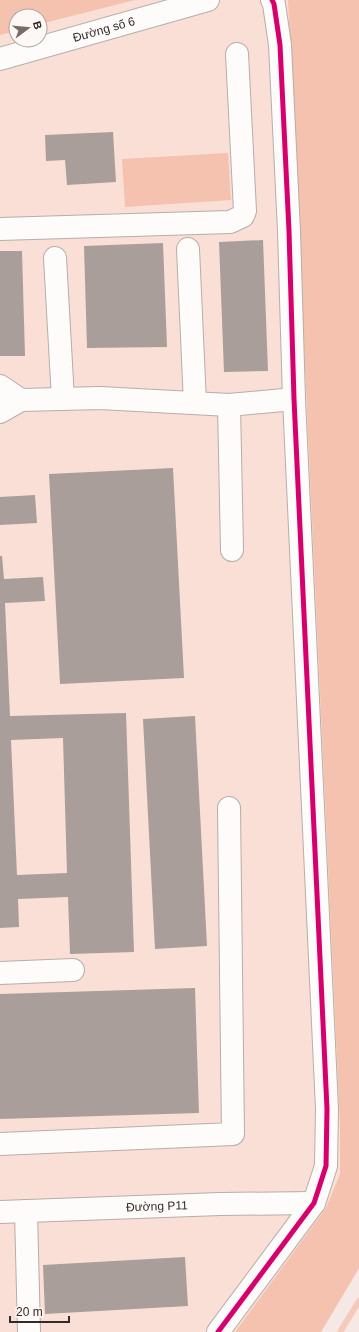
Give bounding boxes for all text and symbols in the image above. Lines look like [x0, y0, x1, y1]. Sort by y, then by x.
north arrow [8, 8, 48, 48]
street label: Đường số 6 [71, 14, 137, 45]
text: B [31, 20, 44, 31]
street label: Đường P11 [126, 1198, 188, 1214]
scale bar [10, 1298, 69, 1324]
text: 20 m [16, 1305, 43, 1319]

